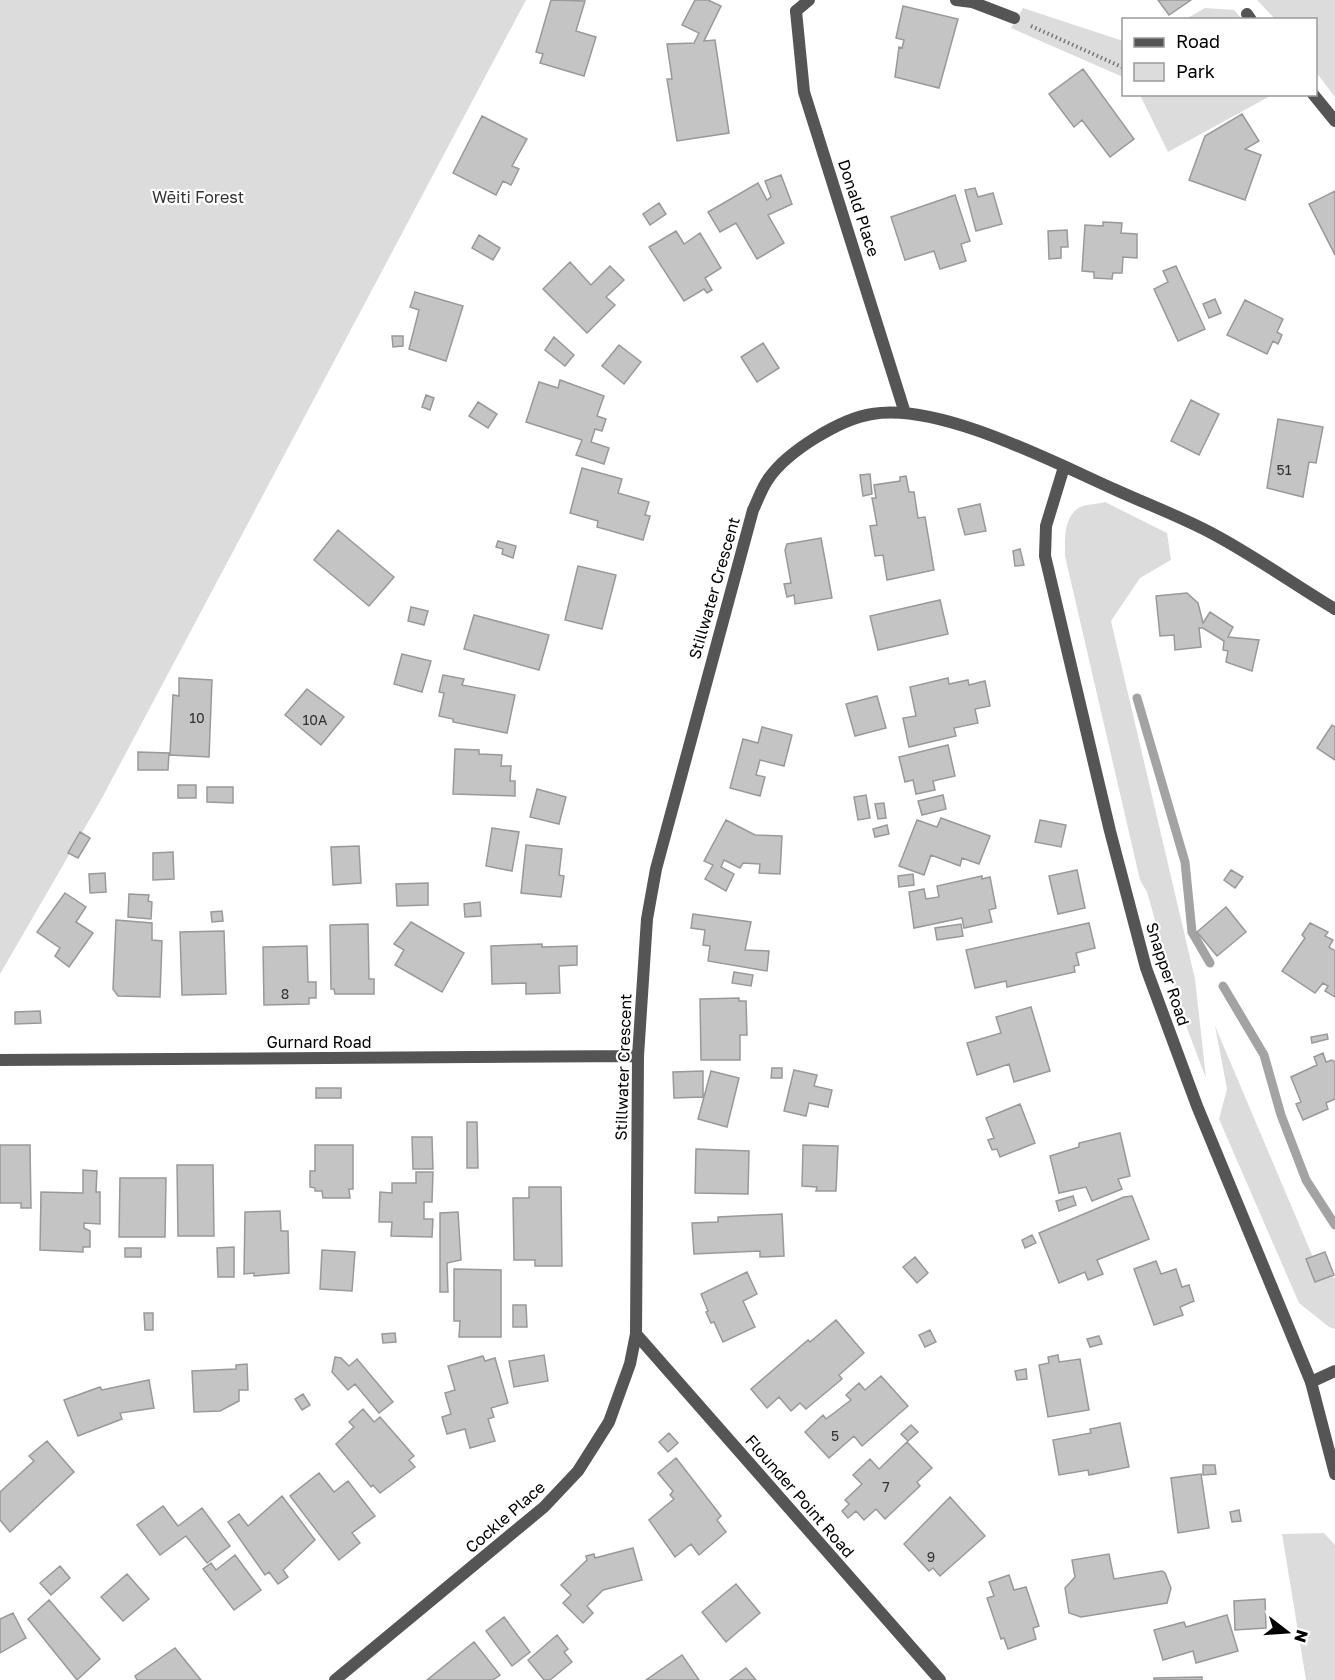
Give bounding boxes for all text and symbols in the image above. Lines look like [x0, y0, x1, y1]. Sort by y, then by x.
legend [1122, 18, 1317, 96]
text: Road [1176, 30, 1220, 52]
text: Park [1176, 60, 1215, 82]
street label: Donald Place [834, 157, 884, 259]
park label: Wēiti Forest [152, 187, 244, 207]
house number: 51 [1277, 461, 1292, 478]
street label: Stillwater Crescent [684, 515, 744, 661]
house number: 10 [189, 709, 205, 726]
house number: 10A [303, 711, 328, 728]
street label: Snapper Road [1142, 920, 1194, 1028]
house number: 8 [281, 985, 289, 1002]
street label: Stillwater Crescent [610, 993, 636, 1141]
street label: Gurnard Road [266, 1032, 372, 1052]
house number: 5 [831, 1427, 839, 1444]
street label: Flounder Point Road [741, 1430, 859, 1562]
street label: Cockle Place [461, 1477, 549, 1557]
house number: 7 [882, 1478, 890, 1495]
house number: 9 [927, 1548, 935, 1565]
north arrow [1257, 1602, 1317, 1662]
text: N [1290, 1628, 1313, 1645]

